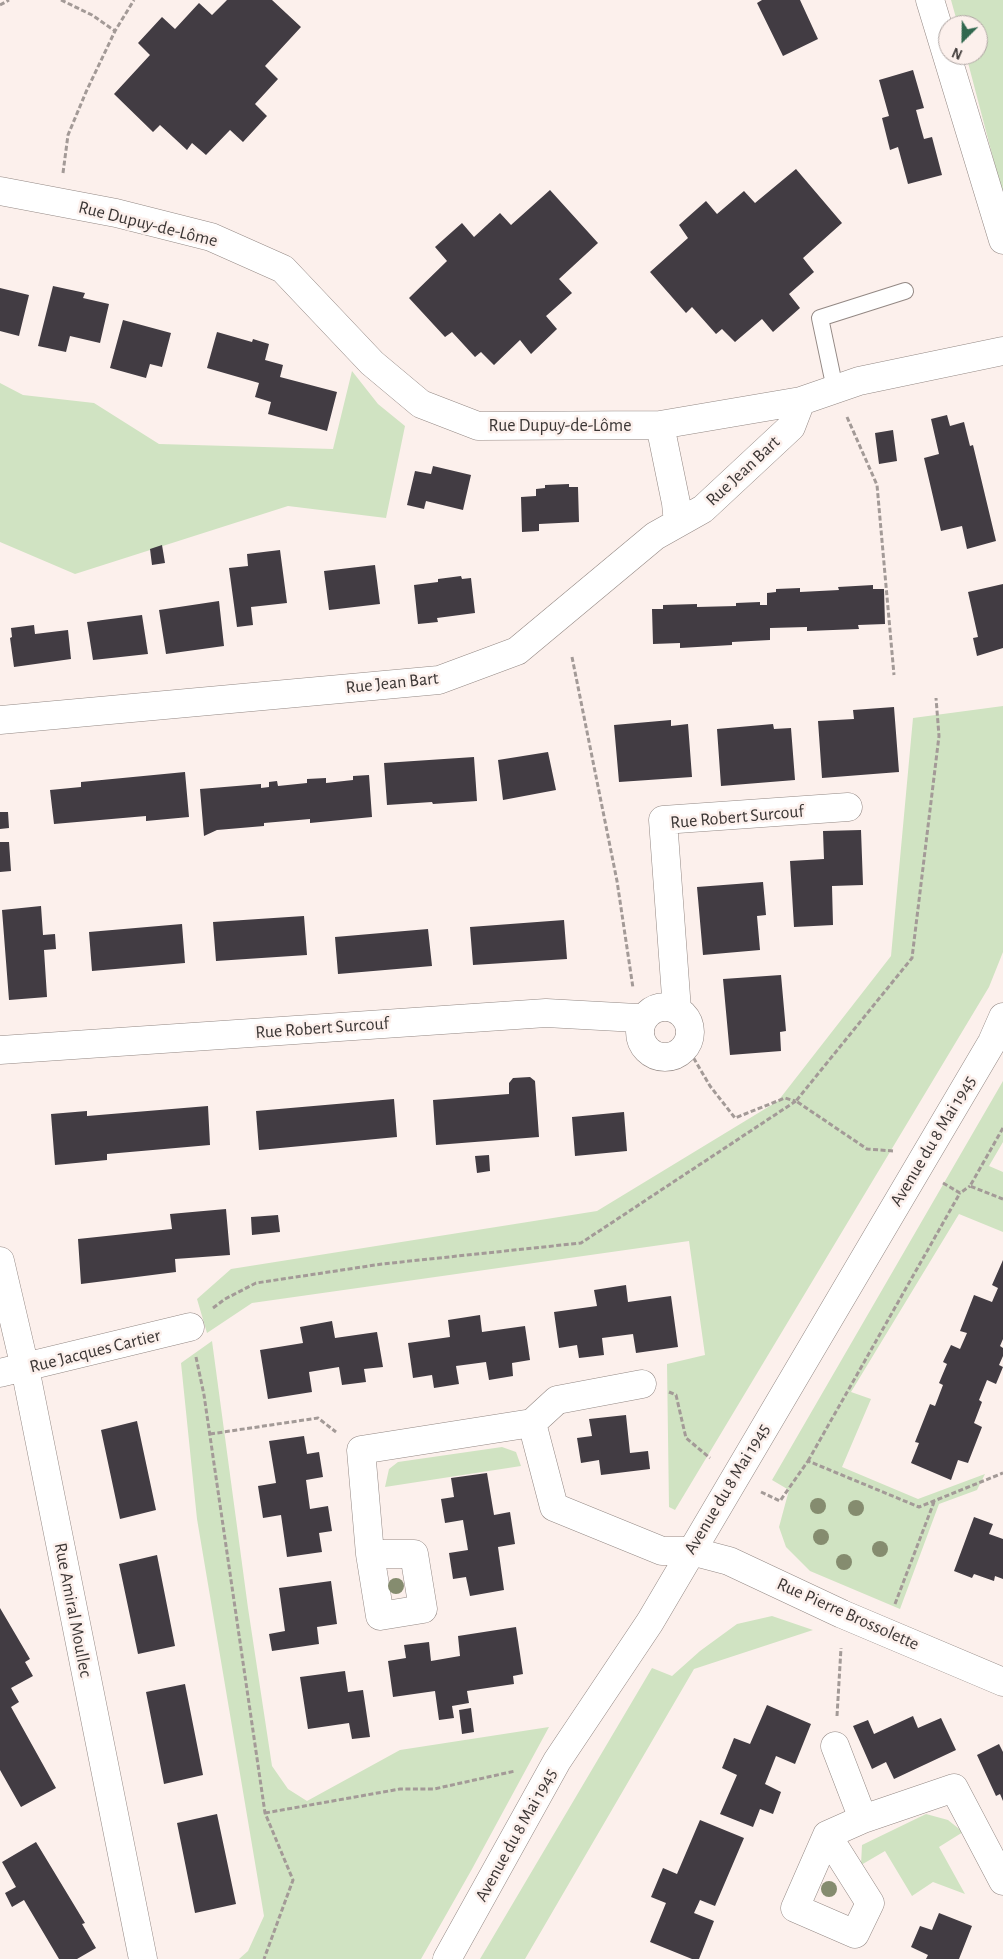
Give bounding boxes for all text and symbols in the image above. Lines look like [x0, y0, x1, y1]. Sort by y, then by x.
north arrow [938, 15, 988, 65]
text: N [950, 45, 965, 61]
street label: Rue Dupuy-de-Lôme [76, 196, 220, 252]
street label: Rue Dupuy-de-Lôme [489, 415, 631, 437]
street label: Rue Jean Bart [702, 431, 784, 511]
street label: Rue Jean Bart [344, 667, 440, 699]
street label: Rue Robert Surcouf [669, 800, 805, 834]
street label: Rue Robert Surcouf [254, 1013, 390, 1043]
street label: Avenue du 8 Mai 1945 [885, 1072, 981, 1210]
street label: Rue Jacques Cartier [27, 1324, 163, 1378]
street label: Avenue du 8 Mai 1945 [679, 1420, 775, 1558]
street label: Rue Amiral Moullec [49, 1541, 97, 1679]
street label: Rue Pierre Brossolette [773, 1573, 923, 1655]
street label: Avenue du 8 Mai 1945 [470, 1765, 562, 1905]

